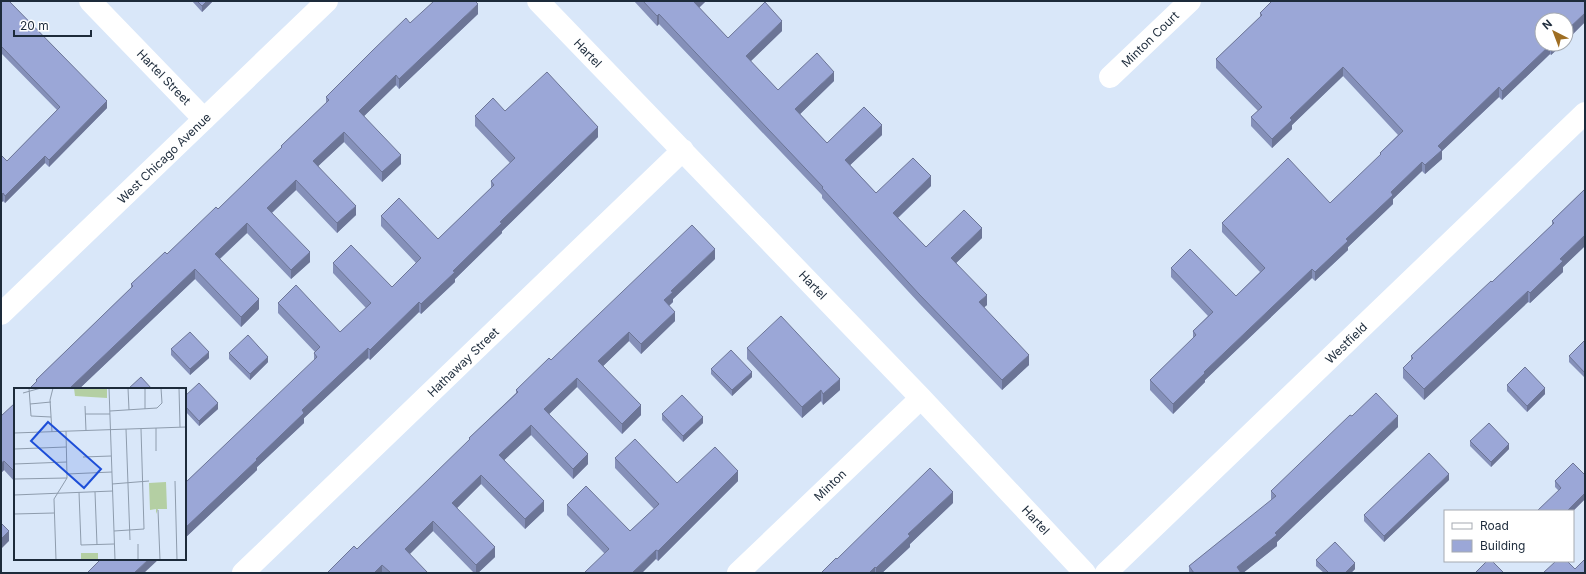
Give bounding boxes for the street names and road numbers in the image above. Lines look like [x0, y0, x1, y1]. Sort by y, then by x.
street label: Minton Court [1118, 8, 1182, 70]
street label: Hartel [571, 36, 605, 70]
street label: Hartel Street [134, 46, 194, 108]
street label: West Chicago Avenue [114, 109, 214, 207]
street label: Hartel [796, 268, 830, 302]
street label: Westfield [1322, 319, 1370, 367]
street label: Hathaway Street [424, 324, 502, 400]
street label: Minton [811, 466, 849, 504]
street label: Hartel [1019, 502, 1053, 538]

